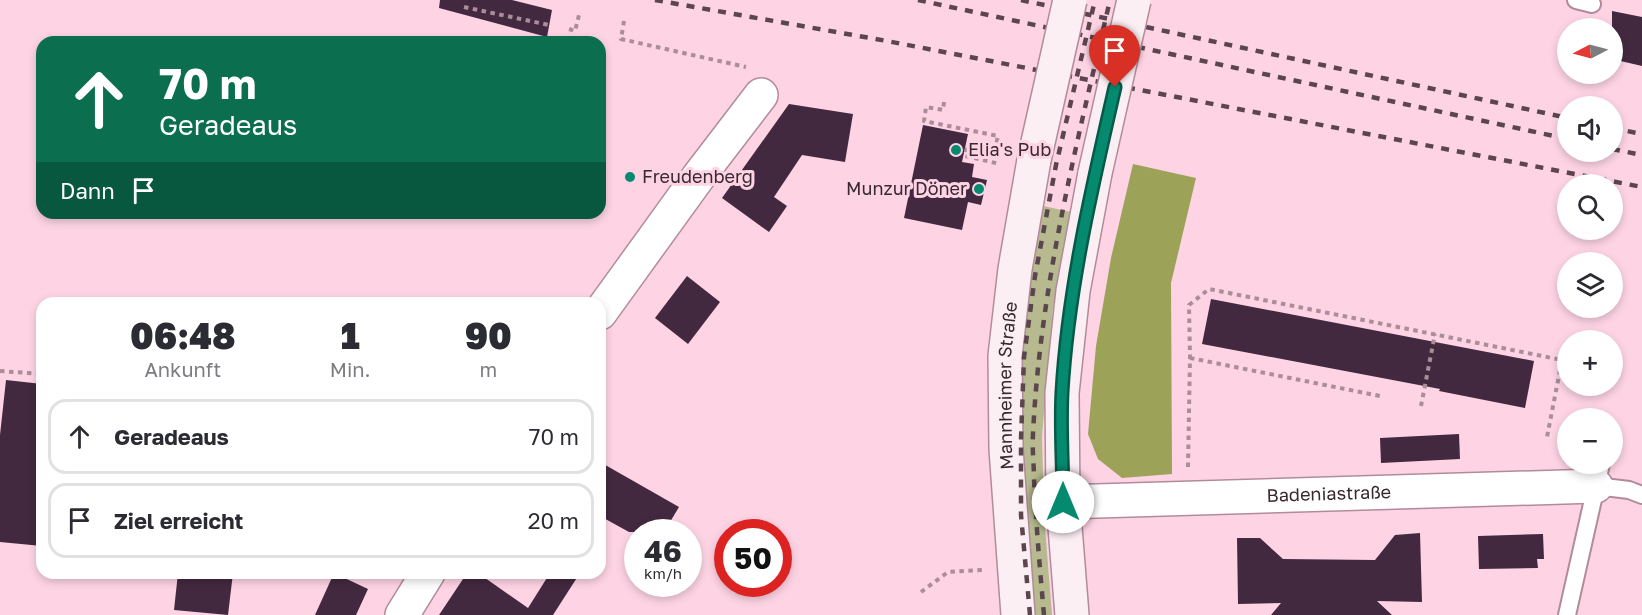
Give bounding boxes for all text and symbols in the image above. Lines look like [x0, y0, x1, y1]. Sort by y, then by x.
north arrow [1557, 18, 1623, 84]
map controls [1557, 18, 1623, 474]
pin [1089, 25, 1140, 87]
icon: arrive [1098, 34, 1131, 67]
text: 70 m [159, 58, 256, 108]
icon: ahead [60, 60, 138, 138]
button: sound [1557, 96, 1623, 162]
text: Geradeaus [159, 109, 297, 141]
place label: Elia's Pub [968, 138, 1051, 160]
marker: Elia's Pub [949, 143, 963, 157]
place label: Freudenberg [642, 165, 753, 187]
marker: Freudenberg [623, 170, 637, 184]
icon: arrive [127, 174, 160, 207]
button: search [1557, 174, 1623, 240]
text: Dann [60, 177, 115, 204]
place label: Munzur Döner [846, 177, 967, 199]
marker: Munzur Döner [972, 182, 986, 196]
button: layers [1557, 252, 1623, 318]
street label: Mannheimer Straße [993, 300, 1021, 470]
text: 06:48 [130, 314, 236, 357]
text: 1 [341, 314, 360, 357]
text: 90 [465, 314, 512, 357]
button: + [1557, 330, 1623, 396]
text: Ankunft [144, 357, 221, 381]
text: Min. [330, 357, 371, 381]
text: m [479, 357, 497, 381]
button: − [1557, 408, 1623, 474]
icon: ahead [63, 420, 96, 453]
text: Geradeaus [114, 423, 229, 450]
text: 70 m [529, 423, 579, 450]
position arrow [1031, 470, 1095, 534]
street label: Badeniastraße [1266, 480, 1391, 506]
icon: arrive [63, 504, 96, 537]
text: Ziel erreicht [114, 507, 243, 534]
text: 20 m [528, 507, 579, 534]
speed limit sign: 50 [714, 519, 792, 597]
text: 46 [644, 533, 682, 569]
text: km/h [644, 564, 682, 582]

